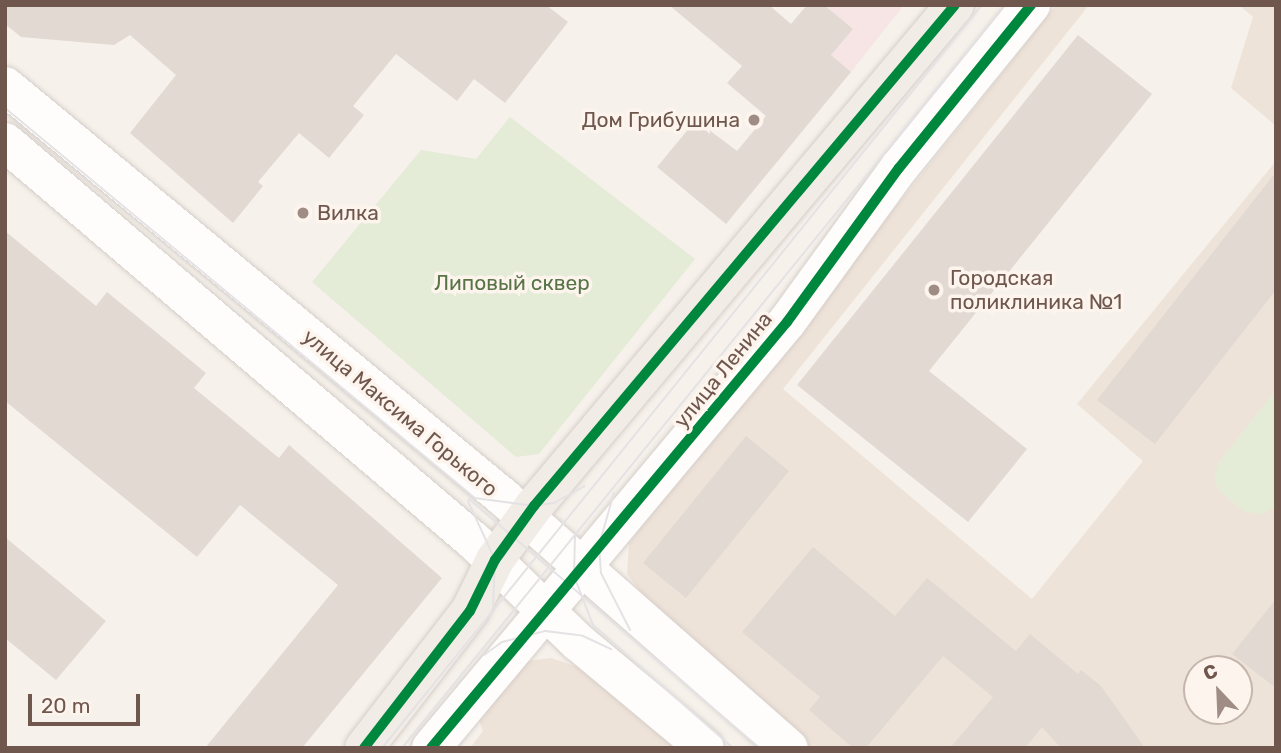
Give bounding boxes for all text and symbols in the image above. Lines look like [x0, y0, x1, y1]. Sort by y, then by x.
place label: Дом Грибушина [582, 107, 740, 133]
marker: Дом Грибушина [746, 112, 762, 128]
place label: Вилка [317, 200, 379, 226]
marker: Вилка [295, 205, 311, 221]
place label: Городская поликлиника №1 [950, 265, 1122, 315]
park label: Липовый сквер [434, 270, 590, 296]
marker: Городская поликлиника №1 [924, 280, 944, 300]
street label: улица Ленина [669, 307, 777, 433]
street label: улица Максима Горького [297, 324, 503, 502]
north arrow [1183, 655, 1253, 725]
text: С [1200, 659, 1221, 685]
scale bar [32, 680, 144, 724]
text: 20 m [41, 693, 90, 718]

